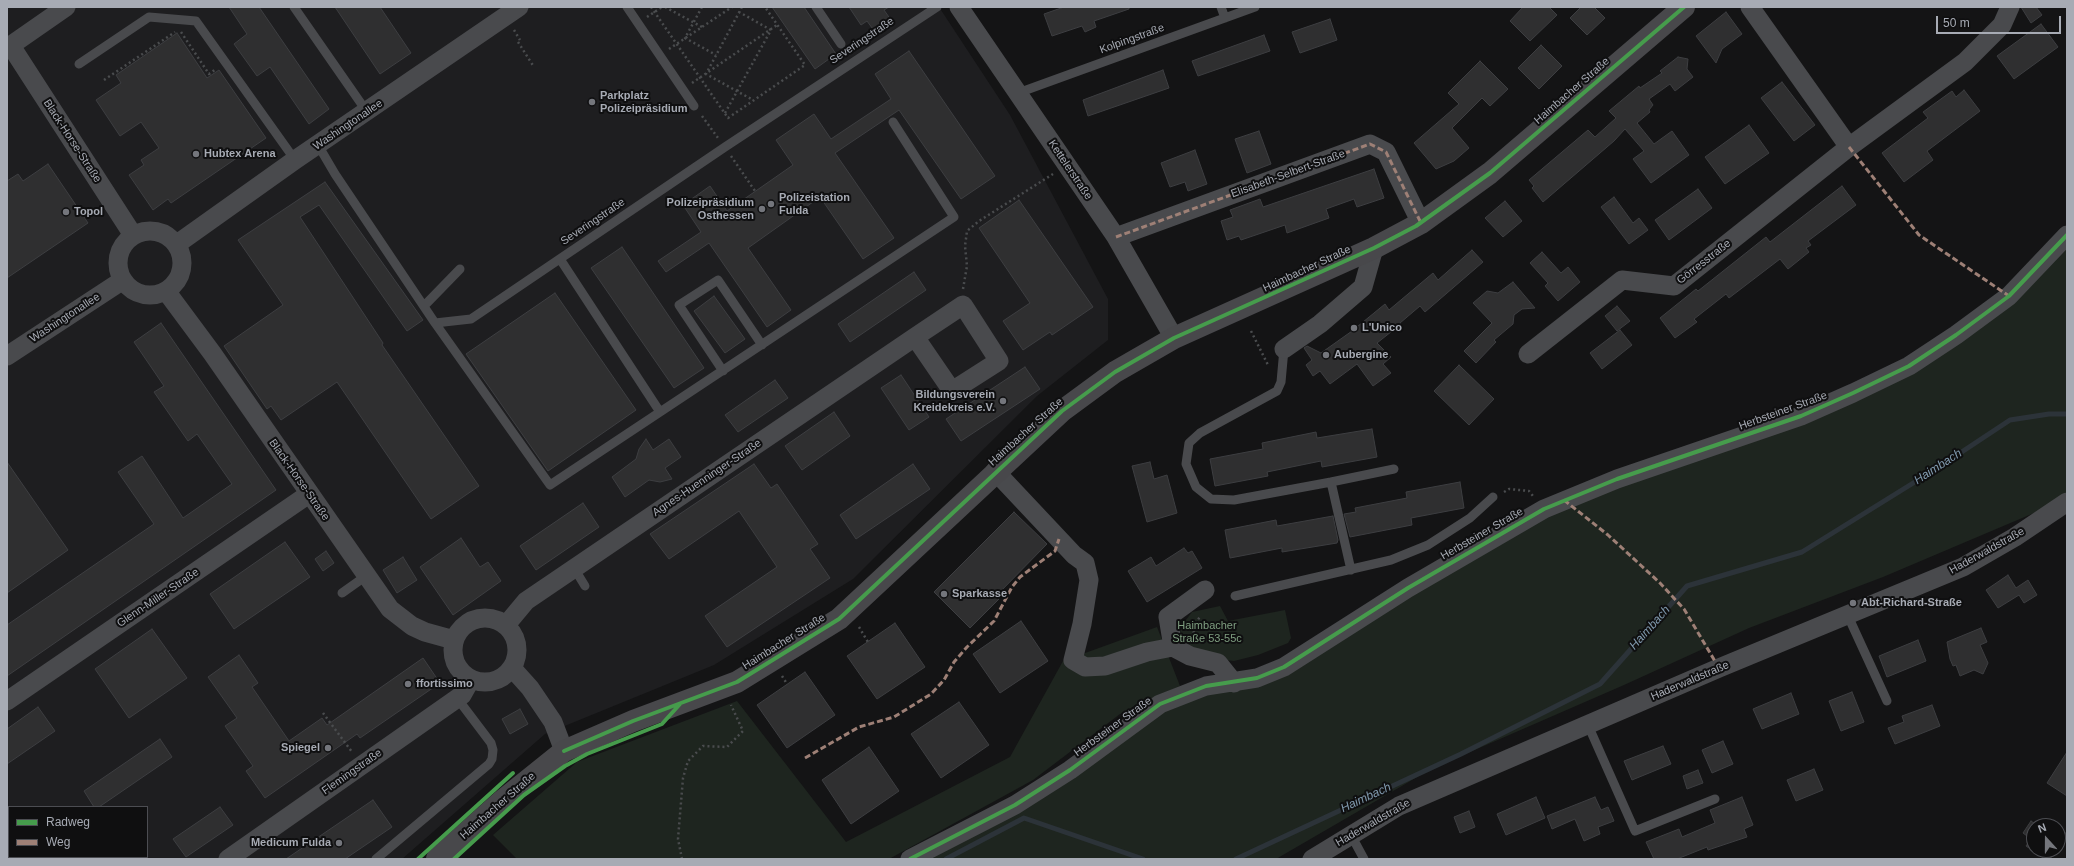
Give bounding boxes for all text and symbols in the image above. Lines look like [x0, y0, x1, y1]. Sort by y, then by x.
scale bar [1938, 8, 2063, 34]
street label: Severingstraße [827, 15, 897, 67]
text: 50 m [1943, 16, 1970, 30]
street label: Kolpingstraße [1098, 21, 1166, 57]
street label: Haimbacher Straße [1532, 55, 1612, 127]
place label: Parkplatz Polizeipräsidium [600, 89, 687, 115]
street label: Black-Horse-Straße [40, 97, 104, 185]
street label: Washingtonallee [311, 97, 385, 153]
marker: Parkplatz Polizeipräsidium [587, 97, 597, 107]
street label: Kettelerstraße [1045, 138, 1095, 202]
place label: Hubtex Arena [204, 147, 276, 161]
street label: Elisabeth-Selbert-Straße [1229, 147, 1347, 201]
marker: Hubtex Arena [191, 149, 201, 159]
place label: Polizeistation Fulda [779, 191, 850, 217]
street label: Severingstraße [558, 196, 628, 248]
place label: Polizeipräsidium Osthessen [667, 196, 754, 222]
marker: Polizeistation Fulda [766, 199, 776, 209]
marker: Polizeipräsidium Osthessen [757, 204, 767, 214]
place label: Topol [74, 205, 103, 219]
marker: Topol [61, 207, 71, 217]
street label: Görresstraße [1674, 237, 1734, 287]
street label: Haimbacher Straße [1261, 243, 1353, 295]
street label: Washingtonallee [27, 290, 103, 346]
place label: L'Unico [1362, 321, 1402, 335]
marker: L'Unico [1349, 323, 1359, 333]
place label: Aubergine [1334, 348, 1388, 362]
marker: Aubergine [1321, 350, 1331, 360]
place label: Bildungsverein Kreidekreis e.V. [913, 388, 995, 414]
street label: Herbsteiner Straße [1737, 389, 1829, 433]
street label: Haimbacher Straße [986, 395, 1066, 469]
marker: Bildungsverein Kreidekreis e.V. [998, 396, 1008, 406]
street label: Black-Horse-Straße [266, 437, 332, 523]
street label: Agnes-Huenninger-Straße [650, 437, 764, 519]
water label: Haimbach [1911, 446, 1965, 488]
street label: Herbsteiner Straße [1438, 505, 1526, 563]
street label: Haderwaldstraße [1947, 525, 2027, 577]
street label: Glenn-Miller-Straße [115, 566, 201, 630]
place label: Sparkasse [952, 587, 1007, 601]
marker: Sparkasse [939, 589, 949, 599]
place label: Abt-Richard-Straße [1861, 596, 1962, 610]
marker: Abt-Richard-Straße [1848, 598, 1858, 608]
water label: Haimbach [1627, 603, 1673, 653]
street label: Haimbacher Straße [740, 611, 828, 673]
park label: Haimbacher Straße 53-55c [1172, 619, 1242, 645]
street label: Haderwaldstraße [1649, 659, 1731, 703]
place label: ffortissimo [416, 677, 473, 691]
marker: ffortissimo [403, 679, 413, 689]
street label: Herbsteiner Straße [1072, 694, 1154, 760]
place label: Spiegel [281, 741, 320, 755]
marker: Spiegel [323, 743, 333, 753]
street label: Flemingstraße [319, 746, 385, 798]
street label: Haimbacher Straße [458, 770, 538, 842]
water label: Haimbach [1338, 780, 1394, 816]
street label: Haderwaldstraße [1333, 796, 1413, 850]
legend [8, 806, 148, 858]
text: Radweg [46, 815, 90, 829]
north arrow [2026, 818, 2066, 858]
text: N [2036, 821, 2048, 835]
text: Weg [46, 835, 70, 849]
place label: Medicum Fulda [251, 836, 331, 850]
marker: Medicum Fulda [334, 838, 344, 848]

